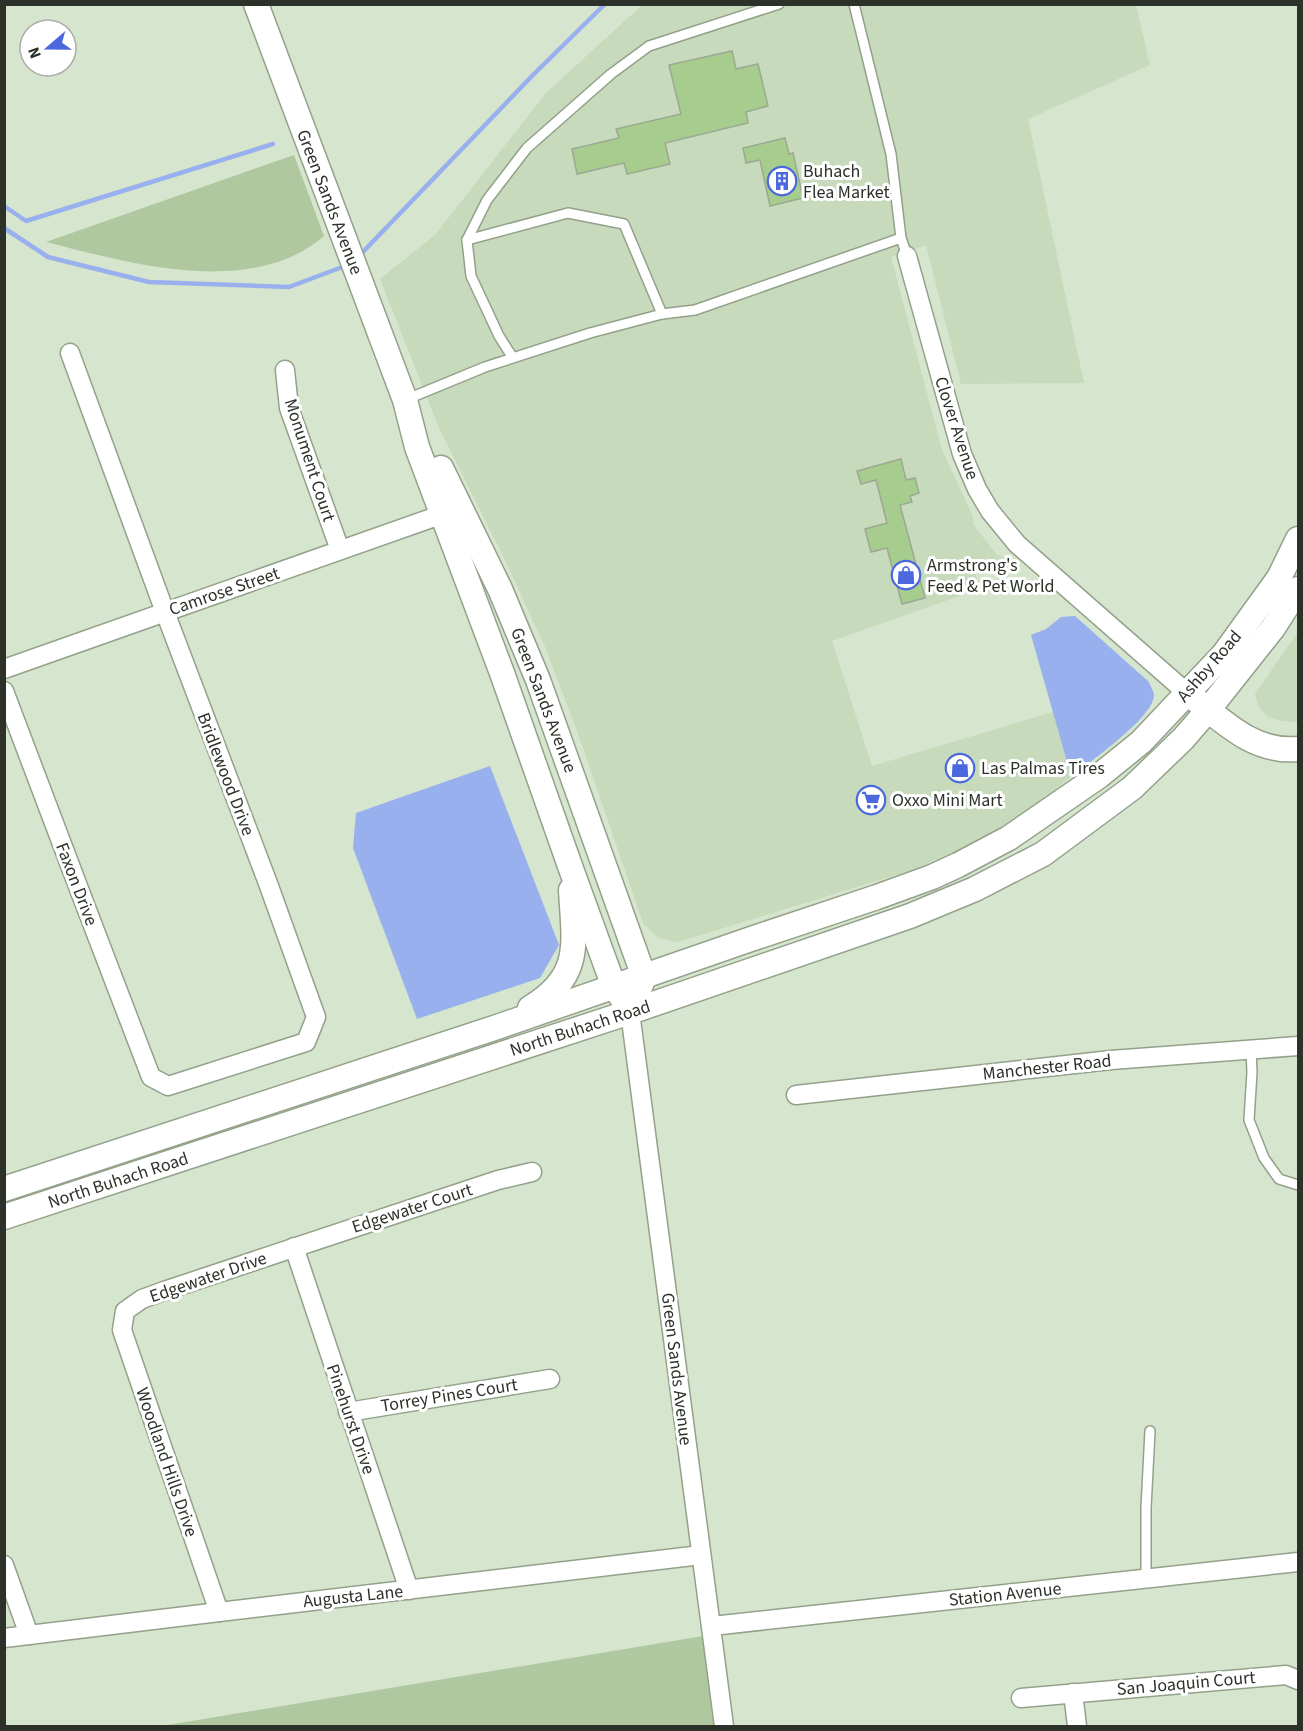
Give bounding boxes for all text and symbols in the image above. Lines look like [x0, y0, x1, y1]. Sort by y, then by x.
north arrow [18, 18, 78, 78]
text: N [23, 44, 47, 62]
street label: Green Sands Avenue [290, 126, 369, 278]
place label: Buhach Flea Market [803, 159, 890, 205]
building icon: Buhach Flea Market [766, 165, 798, 197]
street label: Clover Avenue [928, 373, 985, 483]
street label: Monument Court [278, 395, 341, 525]
place label: Armstrong's Feed & Pet World [927, 553, 1055, 599]
shop icon: Armstrong's Feed & Pet World [890, 559, 922, 591]
street label: Camrose Street [166, 561, 283, 622]
street label: Green Sands Avenue [504, 624, 583, 776]
street label: Ashby Road [1171, 625, 1248, 708]
street label: Bridlewood Drive [191, 709, 260, 839]
shop icon: Las Palmas Tires [944, 752, 976, 784]
place label: Las Palmas Tires [981, 756, 1105, 781]
supermarket icon: Oxxo Mini Mart [855, 784, 887, 816]
place label: Oxxo Mini Mart [892, 788, 1003, 813]
street label: Faxon Drive [49, 839, 104, 929]
street label: North Buhach Road [507, 994, 654, 1063]
street label: Manchester Road [981, 1048, 1113, 1087]
street label: North Buhach Road [45, 1146, 192, 1215]
street label: Edgewater Court [349, 1177, 476, 1240]
street label: Edgewater Drive [146, 1246, 270, 1309]
street label: Green Sands Avenue [655, 1291, 698, 1447]
street label: Pinehurst Drive [320, 1361, 381, 1478]
street label: Torrey Pines Court [379, 1372, 519, 1419]
street label: Woodland Hills Drive [129, 1384, 204, 1540]
street label: Station Avenue [948, 1576, 1063, 1613]
street label: Augusta Lane [302, 1579, 404, 1614]
street label: San Joaquin Court [1116, 1665, 1256, 1702]

